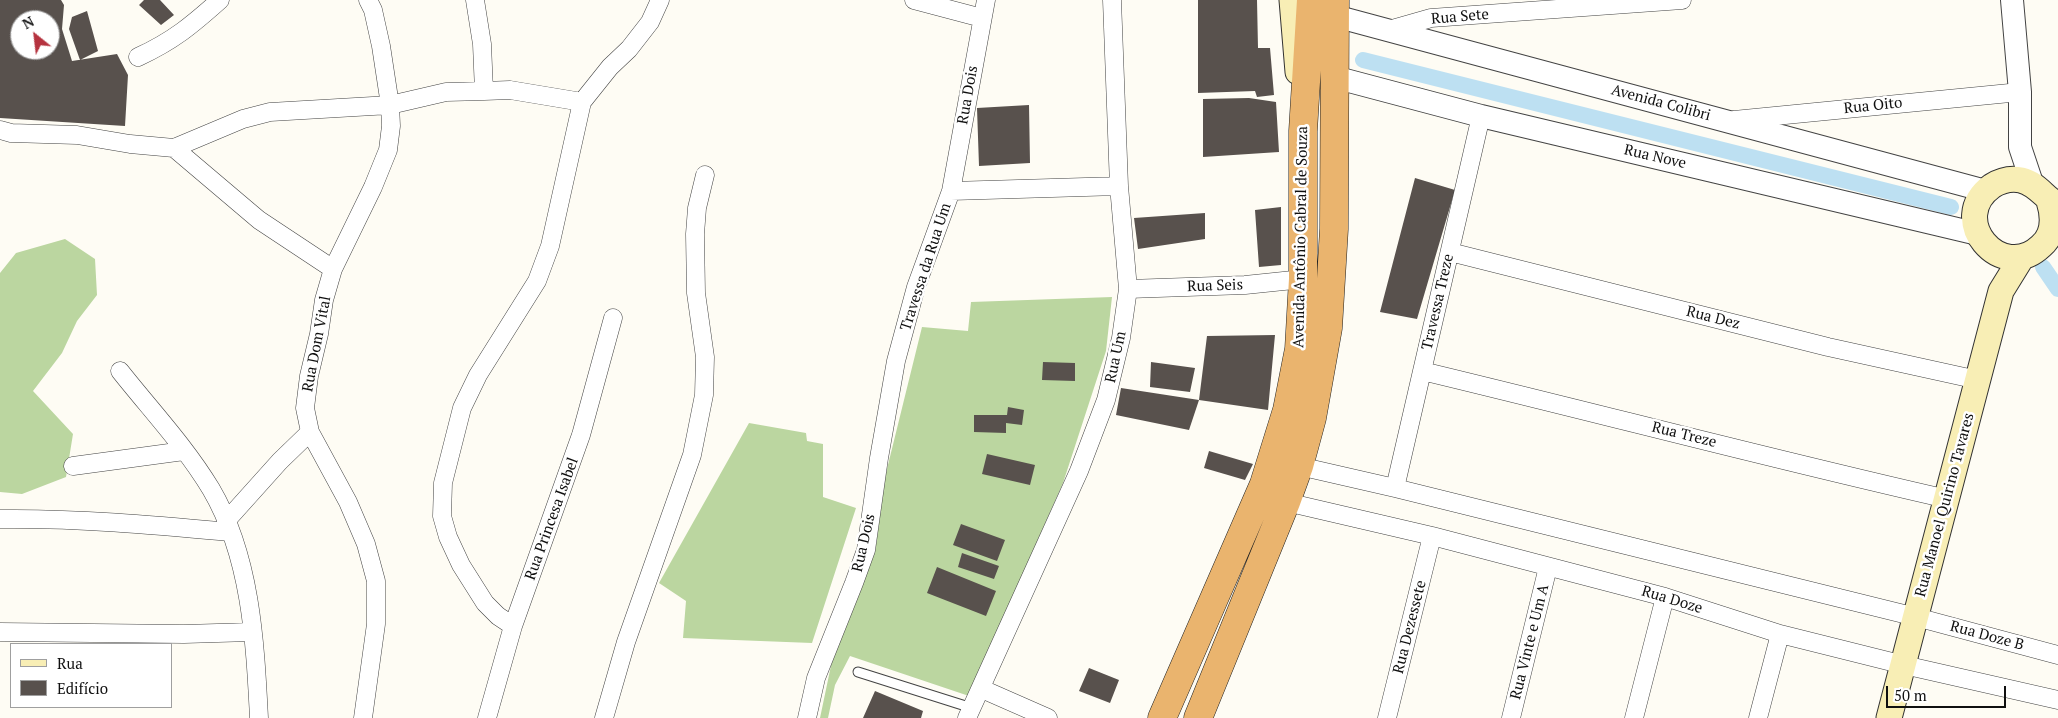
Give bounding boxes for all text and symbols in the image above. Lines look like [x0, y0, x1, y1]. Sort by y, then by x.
street label: Rua Sete [1430, 6, 1490, 28]
north arrow [10, 10, 60, 60]
text: N [19, 11, 37, 33]
street label: Rua Dois [954, 64, 982, 126]
street label: Avenida Colibri [1609, 81, 1713, 125]
street label: Rua Oito [1843, 94, 1903, 118]
street label: Avenida Antônio Cabral de Souza [1290, 126, 1312, 348]
street label: Rua Nove [1622, 141, 1688, 173]
street label: Travessa da Rua Um [897, 201, 955, 333]
street label: Travessa Treze [1418, 252, 1458, 352]
street label: Rua Seis [1187, 276, 1243, 296]
street label: Rua Dom Vital [299, 295, 335, 393]
street label: Rua Dez [1684, 303, 1742, 333]
street label: Rua Um [1102, 329, 1130, 385]
street label: Rua Manoel Quirino Tavares [1912, 411, 1978, 599]
street label: Rua Treze [1650, 418, 1718, 452]
street label: Rua Princesa Isabel [521, 455, 583, 583]
street label: Rua Dois [849, 512, 879, 574]
street label: Rua Dezessete [1390, 578, 1430, 676]
street label: Rua Doze [1639, 582, 1705, 618]
street label: Rua Vinte e Um A [1507, 583, 1553, 701]
street label: Rua Doze B [1948, 618, 2026, 654]
legend [10, 643, 172, 708]
text: Rua [57, 653, 83, 673]
scale bar [1888, 676, 2008, 708]
text: Edifício [57, 678, 108, 698]
text: 50 m [1894, 685, 1927, 705]

